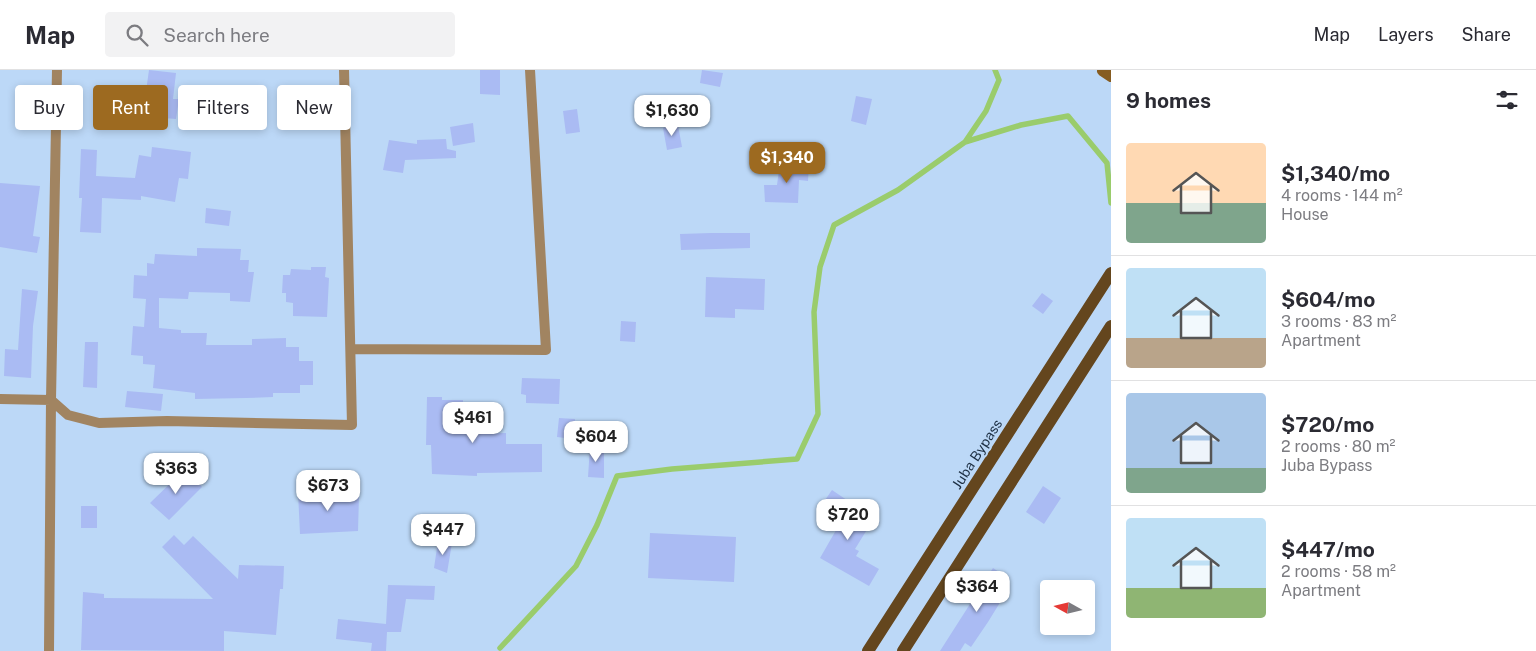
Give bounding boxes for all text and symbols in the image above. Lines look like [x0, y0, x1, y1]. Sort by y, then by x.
search box [105, 12, 455, 57]
text: Map [25, 21, 75, 49]
icon: search [123, 21, 151, 49]
text: Search here [163, 24, 270, 46]
text: Map [1314, 24, 1350, 45]
text: Layers [1378, 24, 1434, 45]
text: Share [1462, 24, 1511, 45]
chip: Buy [15, 85, 83, 130]
chip: Rent [93, 85, 168, 130]
chip: Filters [178, 85, 267, 130]
chip: New [277, 85, 351, 130]
icon: filters [1493, 86, 1521, 114]
text: 9 homes [1126, 88, 1211, 113]
pin: $1,630 [631, 94, 713, 137]
text: $1,630 [645, 101, 699, 120]
pin: $1,340 [746, 142, 828, 184]
text: $1,340 [760, 148, 814, 167]
text: $1,340/mo [1281, 161, 1390, 186]
icon: home [1166, 163, 1226, 223]
text: 4 rooms · 144 m² [1281, 186, 1403, 205]
text: House [1281, 205, 1329, 224]
text: $604/mo [1281, 287, 1375, 312]
icon: home [1166, 288, 1226, 348]
text: 3 rooms · 83 m² [1281, 312, 1396, 331]
text: Apartment [1281, 331, 1361, 350]
pin: $461 [443, 402, 503, 444]
text: $461 [454, 408, 492, 427]
text: $720/mo [1281, 412, 1374, 437]
icon: home [1166, 413, 1226, 473]
street label: Juba Bypass [949, 416, 1005, 492]
pin: $604 [566, 420, 626, 463]
text: $604 [575, 427, 617, 446]
text: 2 rooms · 80 m² [1281, 437, 1395, 456]
pin: $363 [146, 452, 206, 495]
text: Juba Bypass [1281, 456, 1372, 475]
text: $363 [155, 459, 197, 478]
pin: $673 [298, 470, 358, 512]
text: $673 [307, 476, 349, 495]
pin: $720 [818, 498, 878, 541]
text: $720 [827, 505, 869, 524]
pin: $447 [413, 514, 473, 556]
text: $447 [422, 520, 464, 539]
text: $447/mo [1281, 537, 1375, 562]
icon: home [1166, 538, 1226, 598]
text: 2 rooms · 58 m² [1281, 562, 1396, 581]
pin: $364 [947, 570, 1007, 613]
text: $364 [956, 577, 998, 596]
north arrow [1040, 580, 1095, 635]
map controls [1040, 580, 1095, 635]
text: Apartment [1281, 581, 1361, 600]

